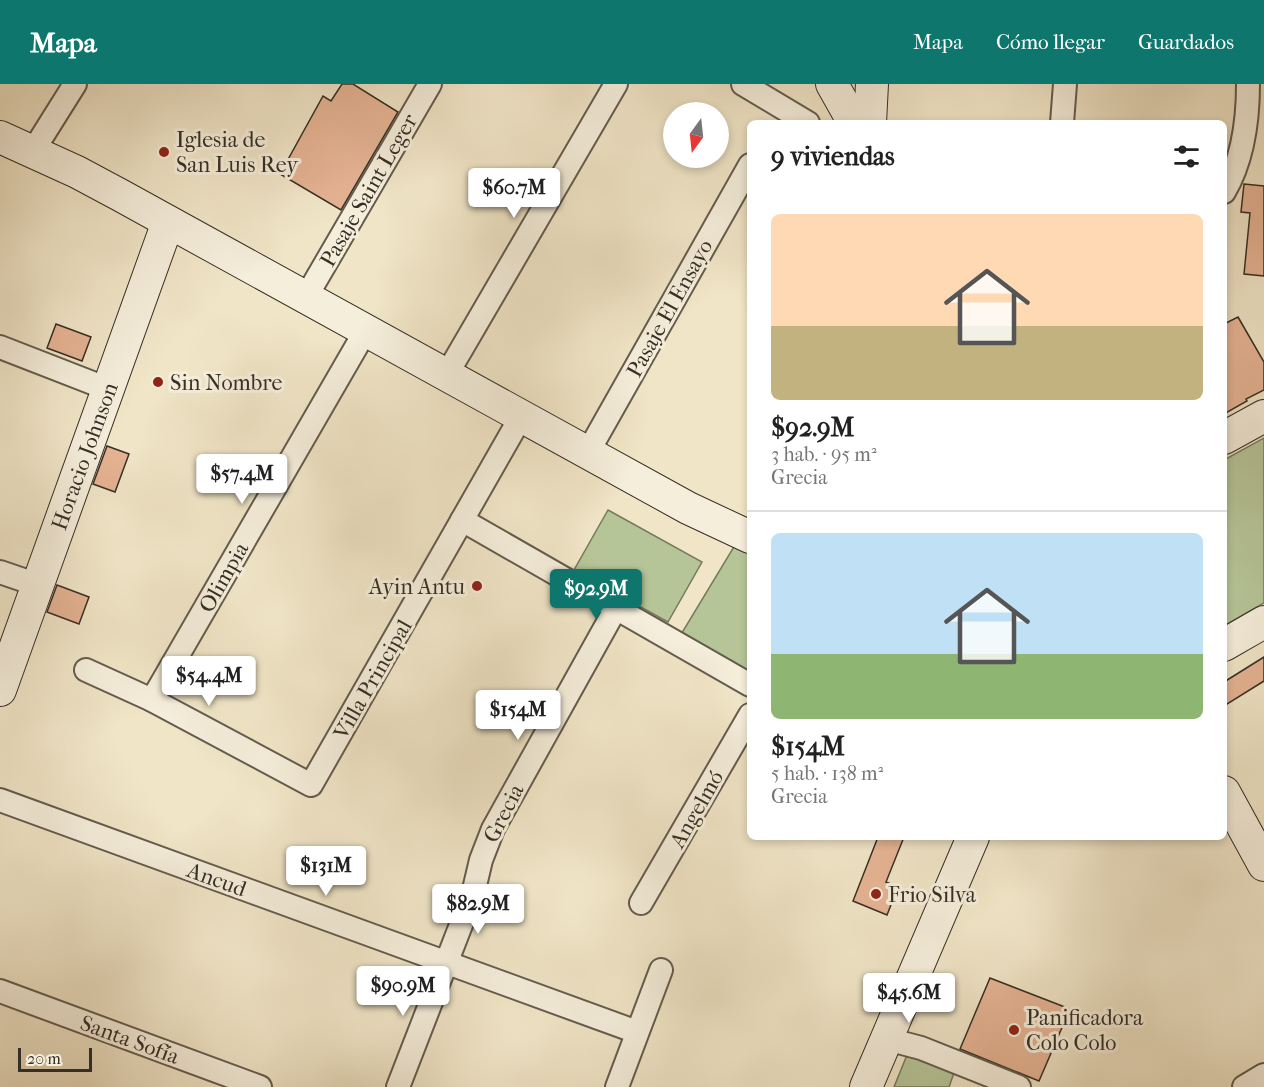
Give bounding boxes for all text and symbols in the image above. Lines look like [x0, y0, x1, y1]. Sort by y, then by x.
text: Mapa [30, 26, 97, 59]
text: Mapa [913, 30, 963, 54]
text: Cómo llegar [996, 30, 1105, 54]
text: Guardados [1138, 30, 1234, 54]
north arrow [663, 102, 729, 168]
map controls [663, 102, 729, 168]
street label: Pasaje Saint Leger [315, 109, 423, 272]
place label: Iglesia de San Luis Rey [176, 127, 299, 178]
icon: filters [1170, 140, 1203, 173]
text: 9 viviendas [771, 141, 895, 172]
marker: Iglesia de San Luis Rey [157, 145, 171, 159]
pin: $60.7M [465, 168, 563, 219]
text: $60.7M [482, 176, 546, 199]
street label: Pasaje El Ensayo [621, 235, 718, 382]
icon: home [933, 253, 1041, 361]
place label: Sin Nombre [170, 370, 282, 396]
marker: Sin Nombre [151, 375, 165, 389]
street label: Horacio Johnson [46, 379, 124, 534]
text: $92.9M [771, 412, 854, 443]
text: 3 hab. · 95 m² [771, 443, 877, 466]
pin: $57.4M [193, 454, 291, 505]
text: $57.4M [210, 462, 274, 485]
text: Grecia [771, 466, 827, 489]
street label: Olimpia [193, 537, 255, 617]
pin: $92.9M [547, 569, 645, 620]
icon: home [933, 572, 1041, 680]
place label: Ayin Antu [368, 574, 466, 600]
text: $92.9M [564, 577, 628, 600]
marker: Ayin Antu [470, 579, 484, 593]
street label: Villa Principal [328, 615, 418, 745]
pin: $54.4M [160, 656, 258, 707]
text: $54.4M [176, 664, 242, 687]
pin: $154M [476, 690, 560, 741]
text: $154M [490, 698, 546, 721]
text: $154M [771, 731, 845, 762]
text: 5 hab. · 138 m² [771, 762, 883, 785]
street label: Angelmó [664, 766, 729, 854]
street label: Grecia [478, 779, 530, 847]
text: Grecia [771, 785, 827, 808]
pin: $131M [284, 846, 368, 897]
text: $131M [300, 854, 352, 877]
street label: Ancud [183, 857, 251, 903]
place label: Frio Silva [888, 882, 977, 908]
pin: $82.9M [429, 884, 527, 935]
marker: Frio Silva [869, 887, 883, 901]
text: $82.9M [446, 892, 510, 915]
pin: $90.9M [354, 966, 452, 1017]
pin: $45.6M [860, 973, 958, 1024]
text: $90.9M [371, 974, 435, 997]
text: $45.6M [877, 981, 941, 1004]
place label: Panificadora Colo Colo [1026, 1005, 1144, 1056]
street label: Santa Sofía [77, 1010, 183, 1070]
marker: Panificadora Colo Colo [1007, 1023, 1021, 1037]
scale bar [18, 1045, 92, 1072]
text: 20 m [27, 1049, 61, 1068]

